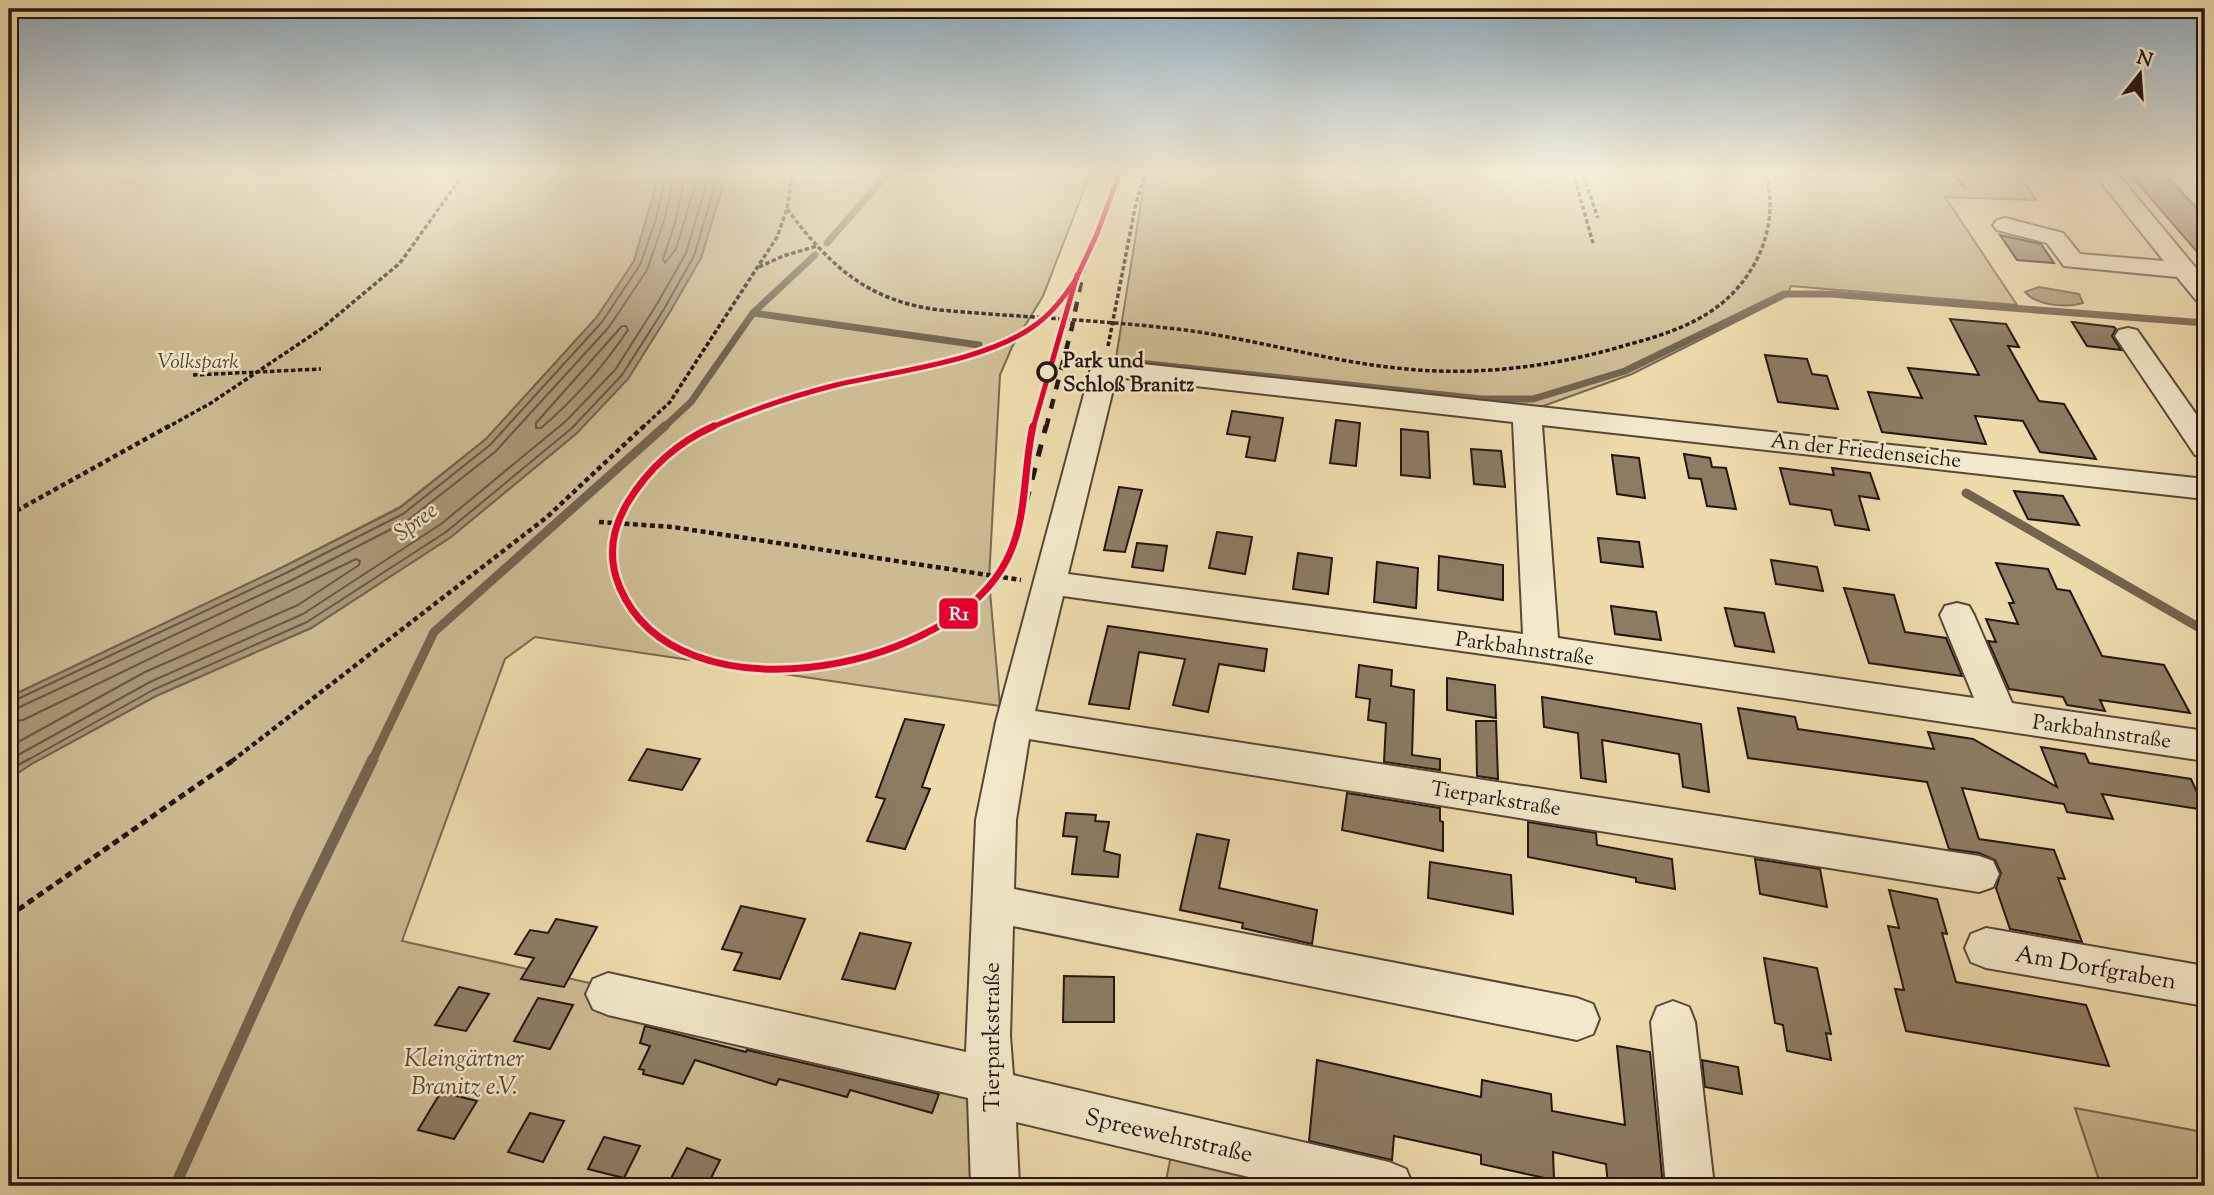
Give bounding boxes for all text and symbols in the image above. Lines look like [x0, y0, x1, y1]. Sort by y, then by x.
north arrow [2106, 38, 2176, 108]
text: N [2133, 45, 2155, 75]
place label: Park und Schloß Branitz [1063, 347, 1194, 401]
park label: Volkspark [157, 348, 239, 378]
marker: Park und Schloß Branitz [1037, 362, 1057, 382]
street label: An der Friedenseiche [1769, 427, 1963, 477]
water label: Spree [388, 496, 445, 550]
line badge: R1 [938, 597, 979, 630]
text: R1 [949, 602, 970, 629]
street label: Parkbahnstraße [1453, 625, 1596, 675]
street label: Parkbahnstraße [2030, 708, 2173, 758]
street label: Tierparkstraße [1428, 775, 1563, 825]
street label: Am Dorfgraben [2012, 938, 2179, 1000]
street label: Tierparkstraße [976, 962, 1010, 1112]
park label: Kleingärtner Branitz e.V. [404, 1043, 525, 1105]
street label: Spreewehrstraße [1081, 1101, 1256, 1173]

